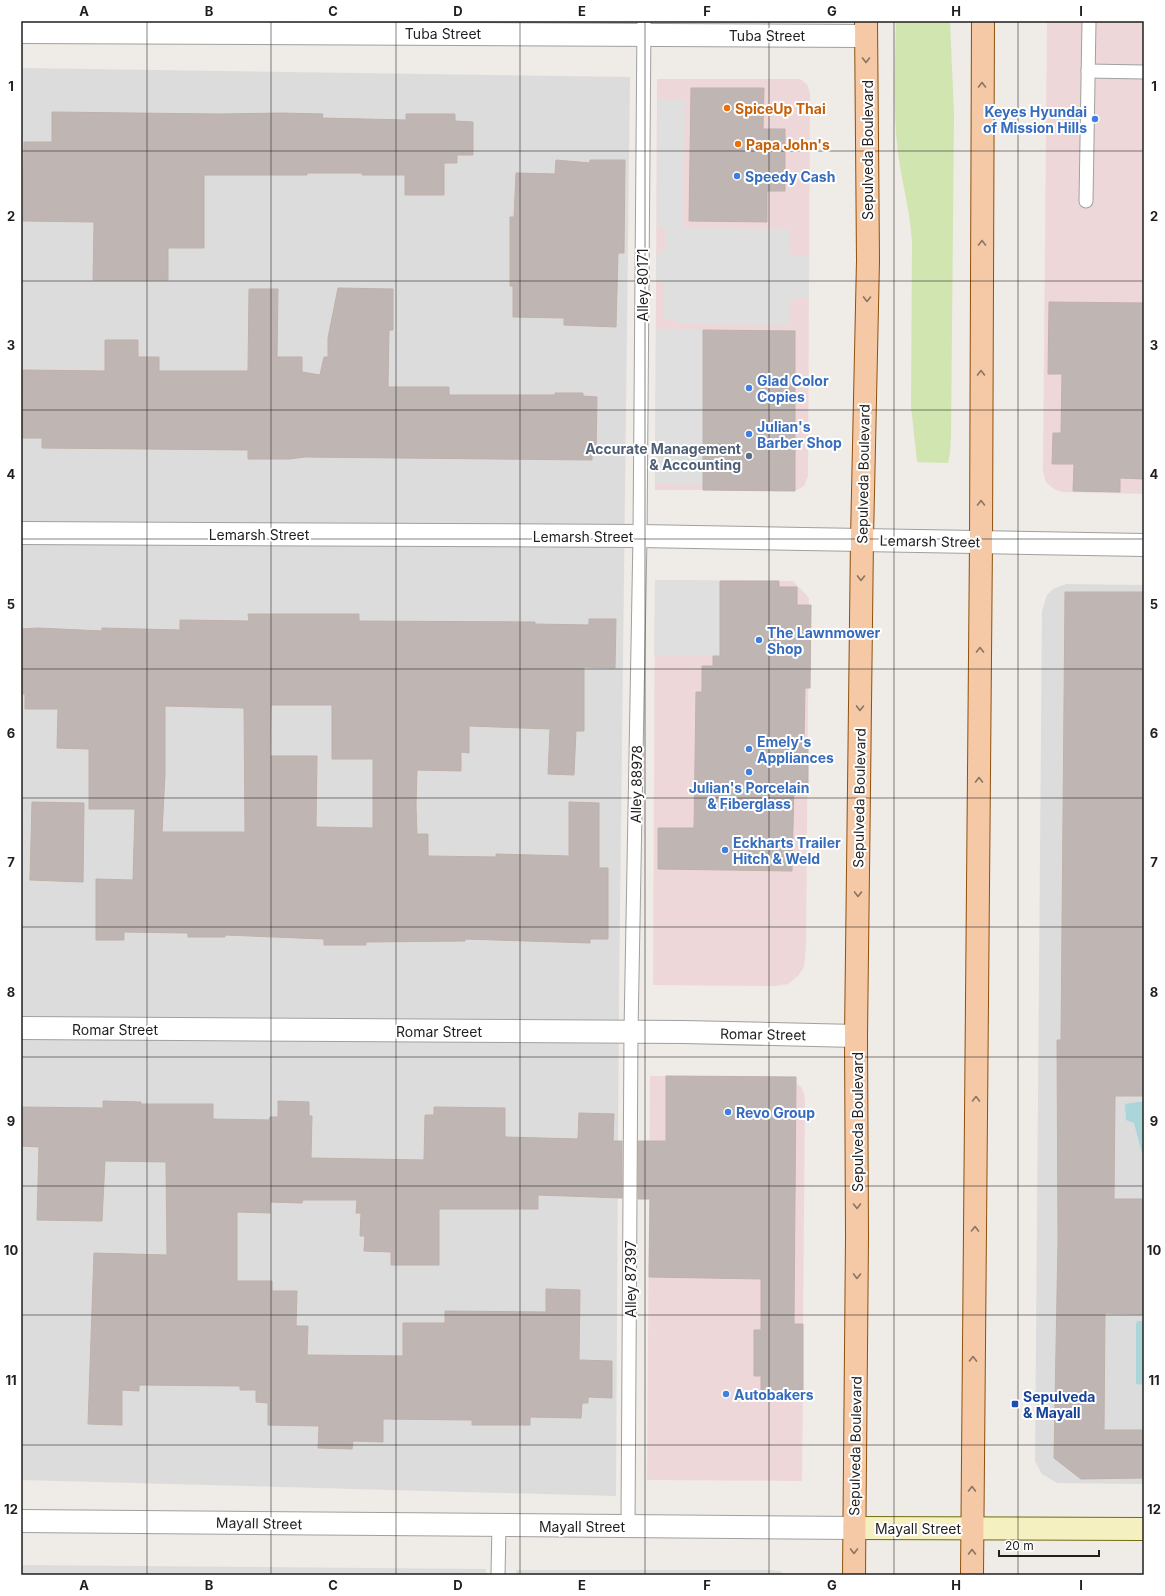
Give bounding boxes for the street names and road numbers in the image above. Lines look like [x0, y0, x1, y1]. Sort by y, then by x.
street label: Tuba Street [405, 25, 482, 42]
street label: Tuba Street [729, 27, 806, 44]
street label: Sepulveda Boulevard [859, 80, 876, 220]
street label: Alley 80171 [634, 249, 651, 321]
street label: Sepulveda Boulevard [853, 404, 873, 544]
street label: Lemarsh Street [209, 526, 310, 543]
street label: Lemarsh Street [533, 528, 634, 545]
street label: Lemarsh Street [880, 532, 981, 550]
street label: Sepulveda Boulevard [849, 728, 869, 868]
street label: Alley 88978 [627, 745, 645, 823]
street label: Romar Street [72, 1021, 158, 1038]
street label: Romar Street [396, 1023, 482, 1040]
street label: Romar Street [720, 1025, 807, 1043]
street label: Sepulveda Boulevard [849, 1052, 866, 1192]
street label: Alley 87397 [622, 1240, 639, 1318]
street label: Sepulveda Boulevard [845, 1376, 865, 1516]
street label: Mayall Street [216, 1514, 303, 1532]
street label: Mayall Street [539, 1518, 626, 1535]
street label: Mayall Street [875, 1520, 962, 1537]

